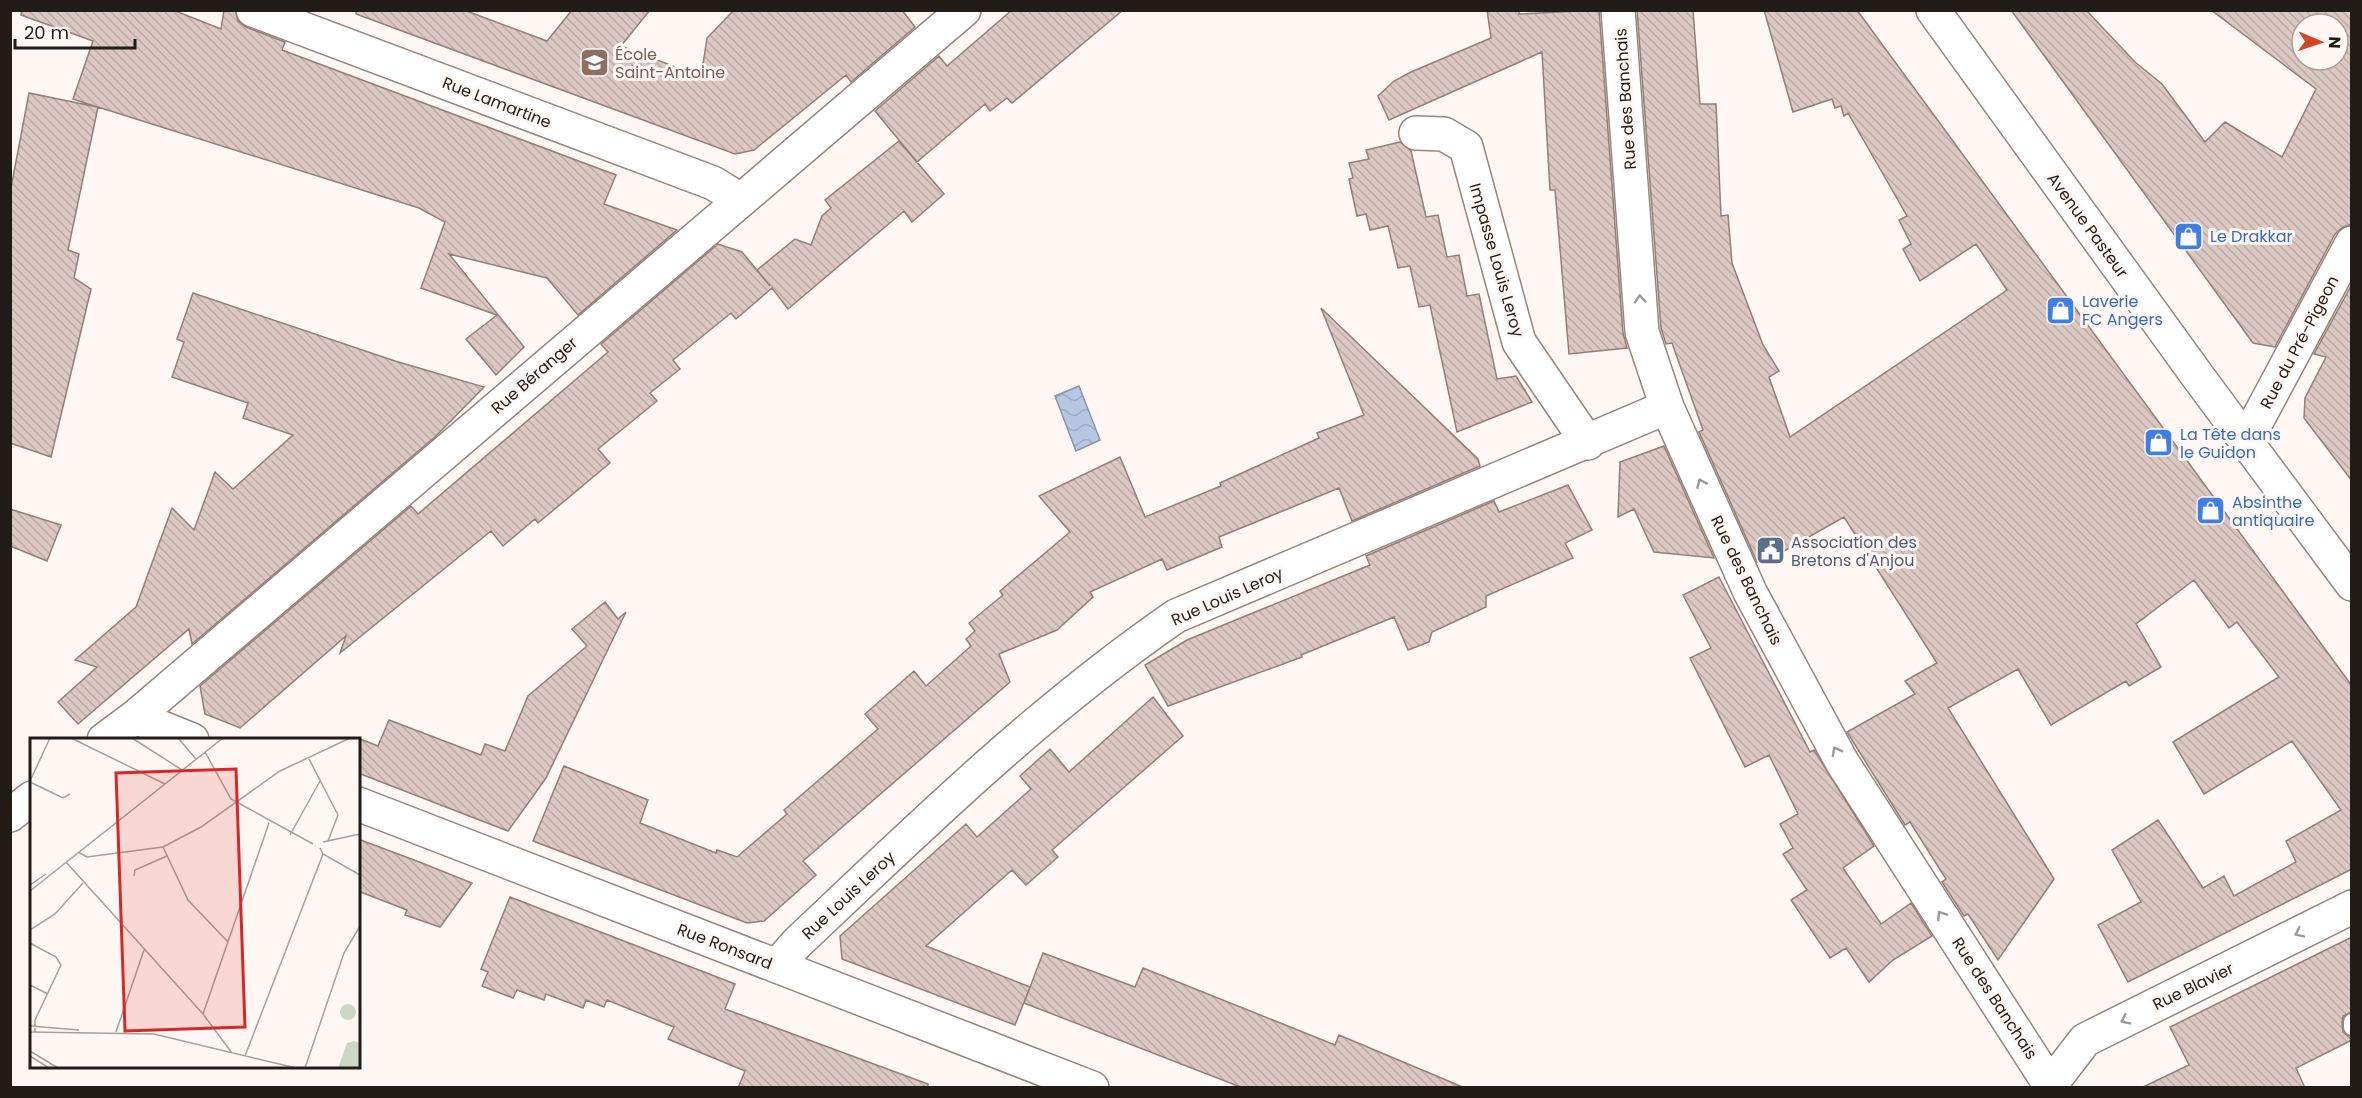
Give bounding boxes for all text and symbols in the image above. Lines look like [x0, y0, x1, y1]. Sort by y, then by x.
scale bar [15, 12, 135, 50]
north arrow [2290, 12, 2350, 72]
text: 20 m [24, 20, 69, 45]
street label: Rue des Banchais [1609, 28, 1642, 170]
text: N [2323, 36, 2346, 49]
place label: École Saint-Antoine [615, 43, 725, 84]
school or university icon: École Saint-Antoine [578, 47, 610, 79]
street label: Rue Lamartine [439, 71, 555, 134]
street label: Avenue Pasteur [2042, 168, 2134, 283]
street label: Impasse Louis Leroy [1464, 181, 1529, 340]
shop icon: Le Drakkar [2173, 220, 2205, 252]
place label: Le Drakkar [2210, 225, 2292, 248]
street label: Rue du Pré-Pigeon [2255, 272, 2344, 413]
place label: Laverie FC Angers [2082, 290, 2163, 331]
shop icon: Laverie FC Angers [2045, 294, 2077, 326]
one-way arrow [1633, 295, 1646, 304]
street label: Rue Béranger [486, 331, 583, 419]
place label: La Tête dans le Guidon [2180, 423, 2281, 464]
shop icon: La Tête dans le Guidon [2143, 427, 2175, 459]
one-way arrow [1696, 478, 1708, 489]
place label: Absinthe antiquaire [2232, 491, 2315, 532]
shop icon: Absinthe antiquaire [2195, 495, 2227, 527]
street label: Rue des Banchais [1705, 512, 1788, 649]
place label: Association des Bretons d'Anjou [1791, 531, 1917, 572]
public building icon: Association des Bretons d'Anjou [1754, 535, 1786, 567]
street label: Rue Louis Leroy [1168, 562, 1287, 631]
inset map [30, 738, 360, 1068]
one-way arrow [1832, 746, 1843, 757]
street label: Rue Louis Leroy [797, 846, 900, 945]
one-way arrow [1938, 910, 1949, 921]
street label: Rue Ronsard [674, 918, 776, 975]
one-way arrow [2295, 926, 2306, 937]
street label: Rue des Banchais [1946, 933, 2043, 1064]
street label: Rue Blavier [2149, 957, 2238, 1016]
one-way arrow [2120, 1013, 2131, 1024]

